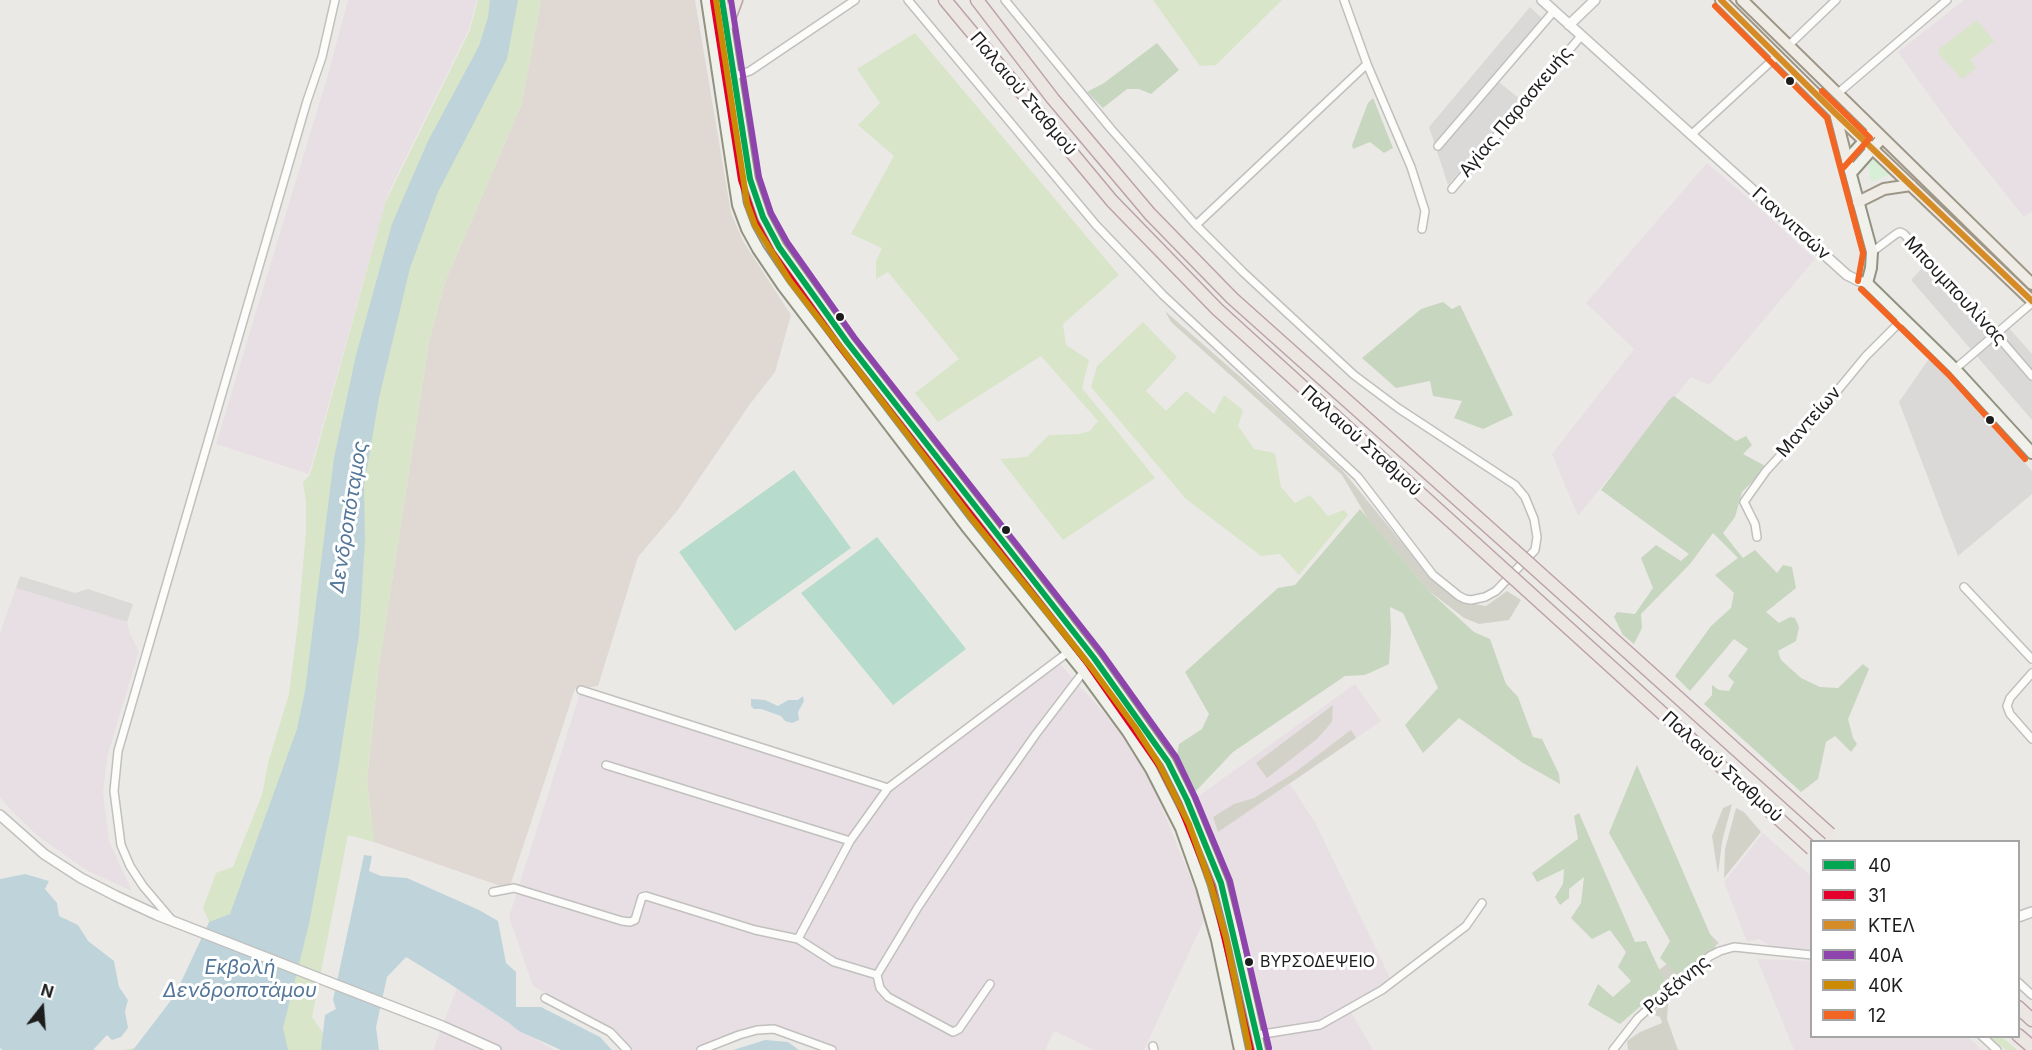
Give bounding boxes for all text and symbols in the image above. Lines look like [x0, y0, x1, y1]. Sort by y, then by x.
street label: Παλαιού Σταθμού [965, 28, 1081, 160]
street label: Αγίας Παρασκευής [1455, 42, 1577, 182]
unlabelled marker [1784, 75, 1796, 87]
street label: Γιαννιτσών [1747, 183, 1835, 265]
street label: Μπουμπουλίνας [1899, 232, 2011, 350]
unlabelled marker [834, 311, 846, 323]
street label: Παλαιού Σταθμού [1296, 381, 1426, 501]
street label: Μαντείων [1772, 382, 1846, 462]
unlabelled marker [1984, 414, 1996, 426]
water label: Δενδροπόταμος [325, 439, 373, 595]
unlabelled marker [1000, 524, 1012, 536]
street label: Παλαιού Σταθμού [1657, 707, 1787, 827]
legend [1810, 840, 2020, 1038]
text: 40 [1868, 855, 1891, 876]
text: 31 [1868, 885, 1886, 906]
text: ΚΤΕΛ [1868, 915, 1915, 936]
text: 40Α [1868, 945, 1903, 966]
street label: Ρωξάνης [1640, 951, 1714, 1019]
place label: ΒΥΡΣΟΔΕΨΕΙΟ [1260, 952, 1375, 972]
water label: Εκβολή Δενδροποτάμου [163, 956, 317, 1003]
marker: ΒΥΡΣΟΔΕΨΕΙΟ [1243, 956, 1255, 968]
text: 40Κ [1868, 975, 1903, 996]
north arrow [12, 978, 72, 1038]
text: N [38, 979, 56, 1002]
text: 12 [1868, 1005, 1886, 1026]

